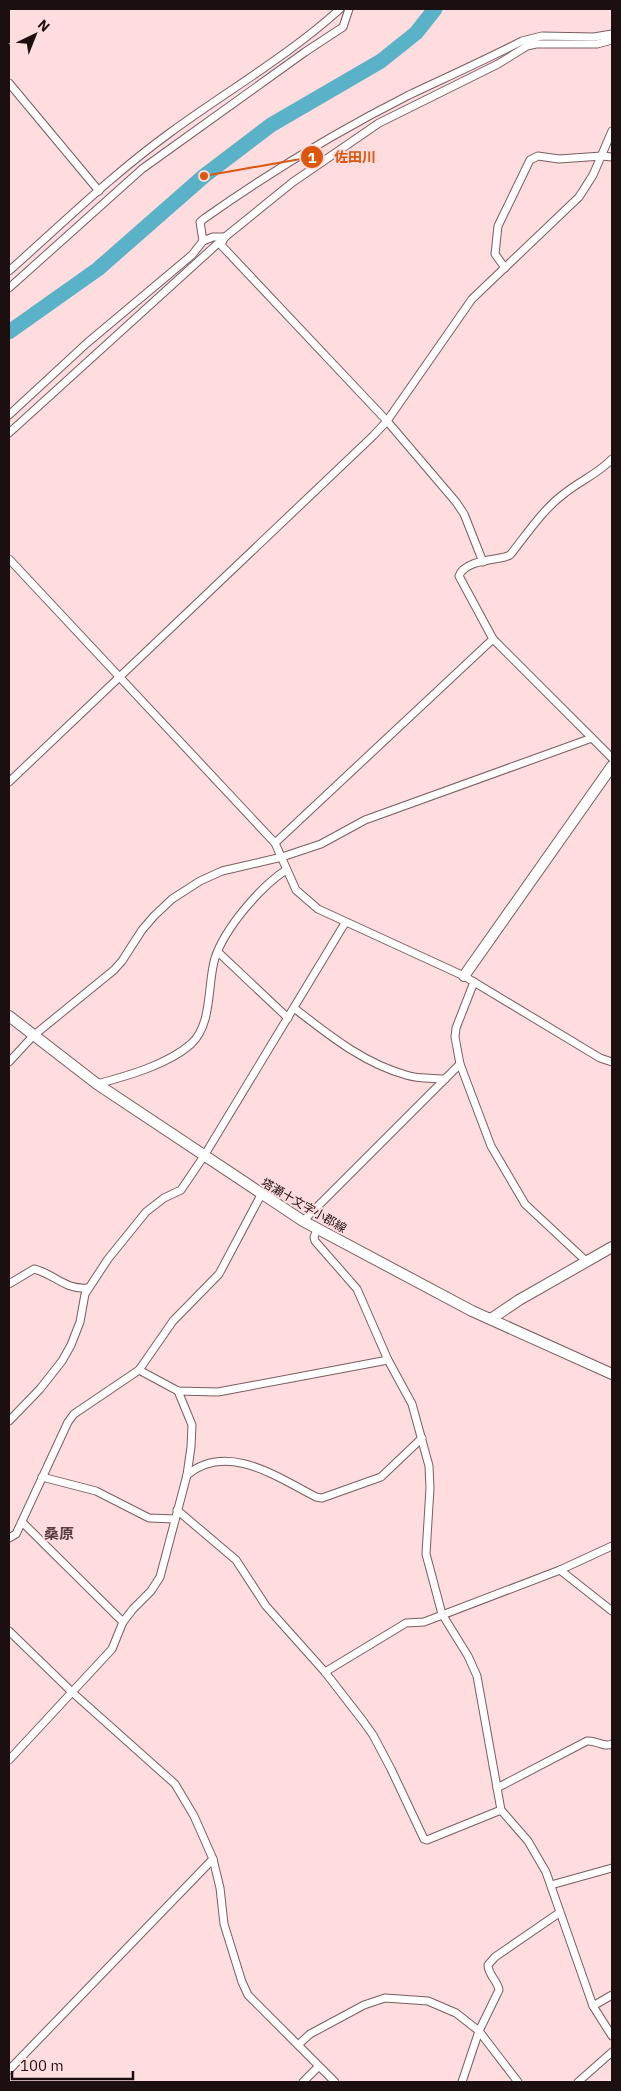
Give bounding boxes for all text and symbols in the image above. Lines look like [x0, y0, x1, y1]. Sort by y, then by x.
north arrow [10, 10, 60, 60]
text: N [34, 15, 54, 36]
callout: 佐田川 [299, 143, 386, 172]
text: 1 [307, 148, 317, 167]
text: 佐田川 [334, 148, 376, 166]
street label: 塔瀬十文字小郡線 [259, 1175, 349, 1235]
district label: 桑原 [44, 1524, 74, 1543]
scale bar [12, 2048, 134, 2080]
text: 100 m [20, 2056, 64, 2075]

